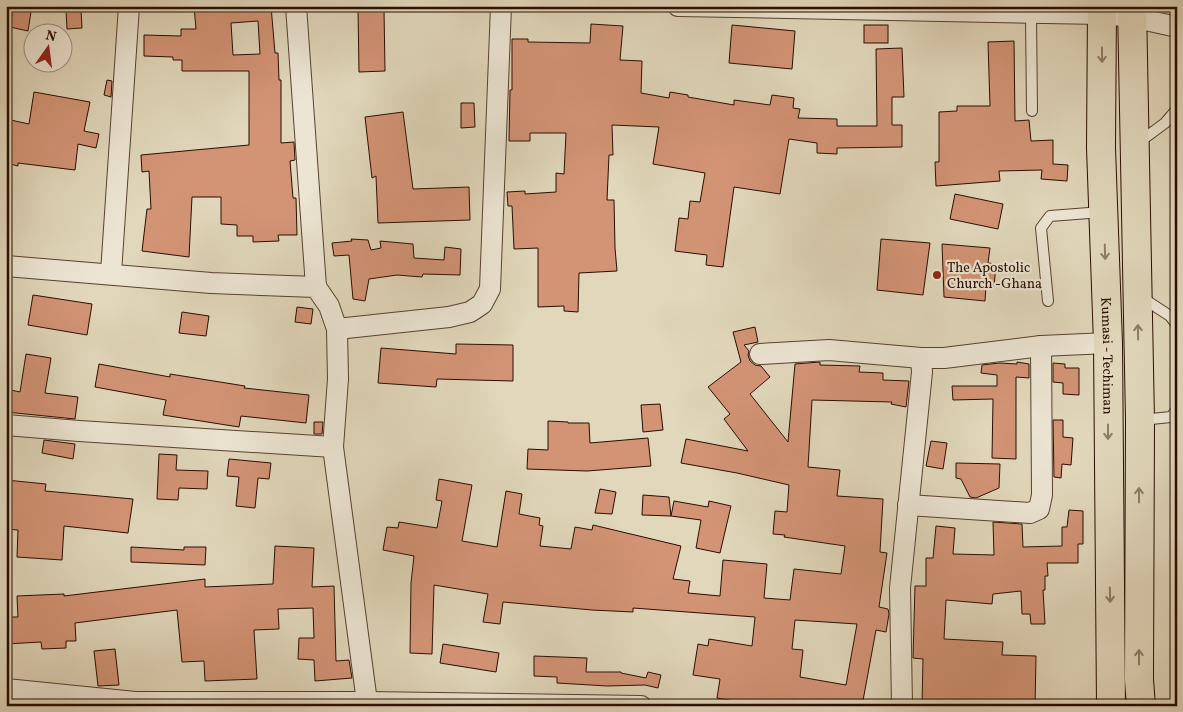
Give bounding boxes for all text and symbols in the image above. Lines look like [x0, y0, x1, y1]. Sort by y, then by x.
north arrow [22, 22, 72, 72]
text: N [44, 26, 58, 47]
one-way arrow [1097, 46, 1107, 63]
one-way arrow [1100, 244, 1109, 260]
place label: The Apostolic Church -Ghana [947, 259, 1042, 294]
marker: The Apostolic Church -Ghana [931, 269, 943, 281]
street label: Kumasi - Techiman [1095, 297, 1117, 415]
one-way arrow [1133, 324, 1142, 340]
one-way arrow [1103, 424, 1113, 440]
one-way arrow [1134, 487, 1144, 503]
one-way arrow [1105, 586, 1115, 603]
one-way arrow [1134, 649, 1144, 666]

